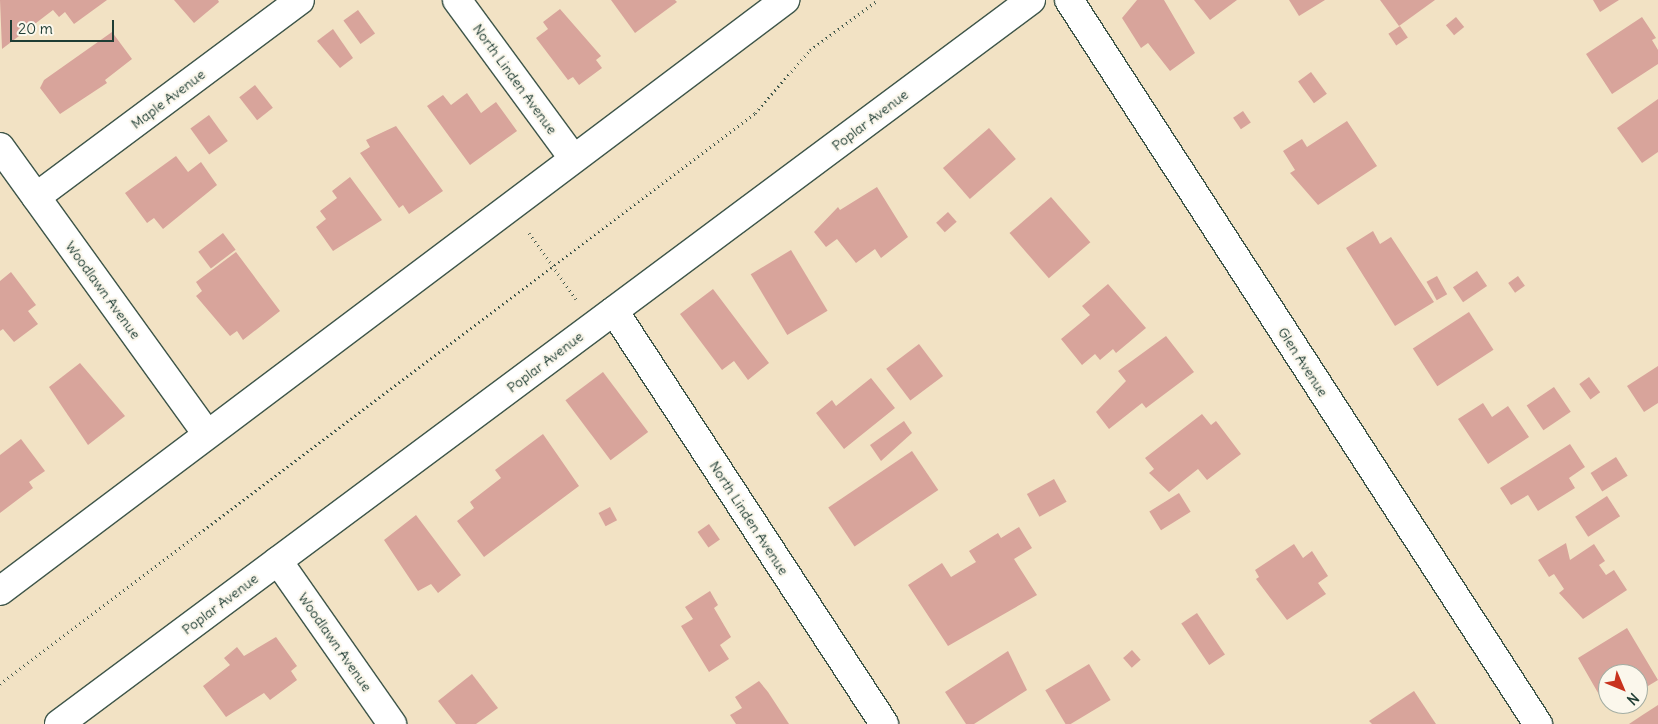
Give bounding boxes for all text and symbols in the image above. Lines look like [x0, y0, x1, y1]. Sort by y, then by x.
scale bar [12, 10, 116, 42]
text: 20 m [18, 19, 53, 38]
street label: North Linden Avenue [469, 21, 561, 137]
street label: Maple Avenue [128, 66, 208, 132]
street label: Poplar Avenue [829, 86, 911, 154]
street label: Woodlawn Avenue [62, 238, 144, 342]
street label: Glen Avenue [1274, 324, 1332, 400]
street label: Poplar Avenue [504, 328, 586, 396]
street label: North Linden Avenue [706, 458, 792, 578]
street label: Poplar Avenue [179, 570, 261, 638]
street label: Woodlawn Avenue [295, 589, 375, 695]
north arrow [1598, 664, 1648, 714]
text: N [1623, 689, 1643, 709]

